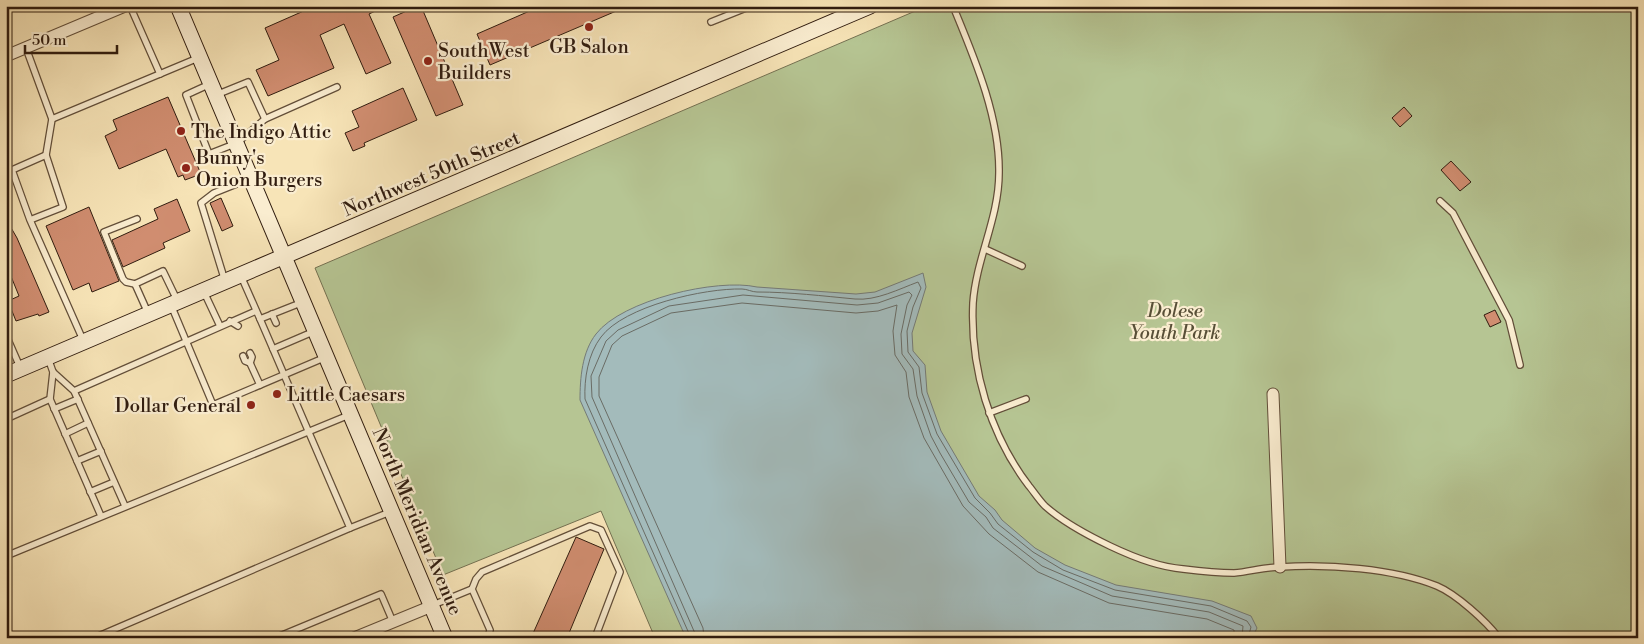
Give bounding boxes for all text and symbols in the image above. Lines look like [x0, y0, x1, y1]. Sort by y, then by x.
marker: GB Salon [583, 21, 595, 33]
scale bar [25, 22, 118, 54]
text: 50 m [32, 31, 66, 50]
place label: GB Salon [549, 35, 629, 59]
place label: SouthWest Builders [437, 39, 530, 85]
marker: SouthWest Builders [422, 55, 434, 67]
place label: The Indigo Attic [191, 120, 331, 144]
marker: The Indigo Attic [175, 125, 187, 137]
street label: Northwest 50th Street [339, 126, 524, 222]
place label: Bunny's Onion Burgers [195, 146, 322, 192]
marker: Bunny's Onion Burgers [180, 162, 192, 174]
park label: Dolese Youth Park [1130, 299, 1220, 345]
place label: Little Caesars [287, 383, 405, 407]
marker: Little Caesars [271, 388, 283, 400]
place label: Dollar General [115, 394, 241, 418]
marker: Dollar General [245, 399, 257, 411]
street label: North Meridian Avenue [367, 424, 467, 619]

